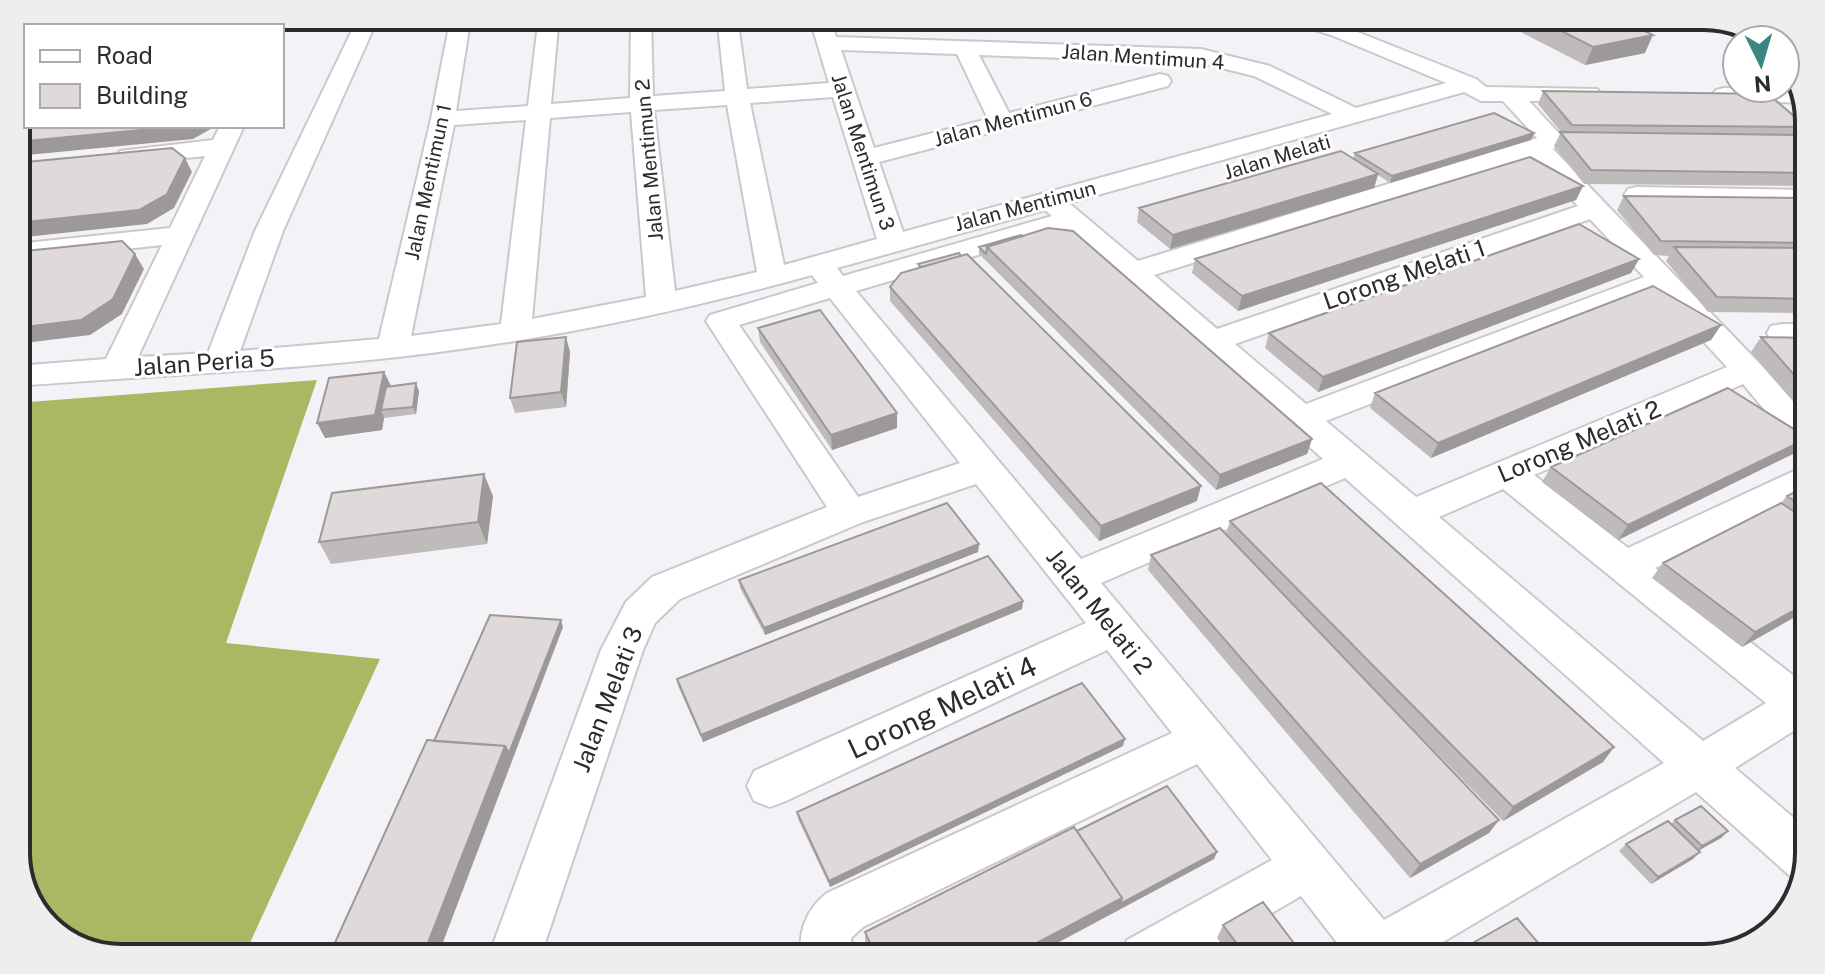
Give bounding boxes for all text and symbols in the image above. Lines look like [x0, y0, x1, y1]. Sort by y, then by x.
legend [24, 24, 284, 128]
north arrow [1721, 24, 1801, 104]
street label: Jalan Mentimun 4 [1061, 39, 1225, 75]
text: Road [96, 41, 153, 69]
text: N [1753, 70, 1772, 98]
street label: Jalan Mentimun 3 [826, 71, 900, 233]
street label: Jalan Mentimun 2 [630, 78, 668, 242]
text: Building [96, 81, 188, 109]
street label: Jalan Mentimun 6 [931, 86, 1095, 152]
street label: Jalan Mentimun 1 [400, 102, 456, 262]
street label: Jalan Melati [1221, 129, 1333, 185]
street label: Jalan Mentimun [952, 176, 1098, 236]
street label: Lorong Melati 1 [1319, 233, 1489, 315]
street label: Jalan Peria 5 [133, 343, 275, 381]
street label: Lorong Melati 2 [1493, 394, 1665, 488]
street label: Jalan Melati 2 [1041, 543, 1159, 679]
street label: Jalan Melati 3 [566, 622, 648, 776]
street label: Lorong Melati 4 [842, 649, 1042, 765]

